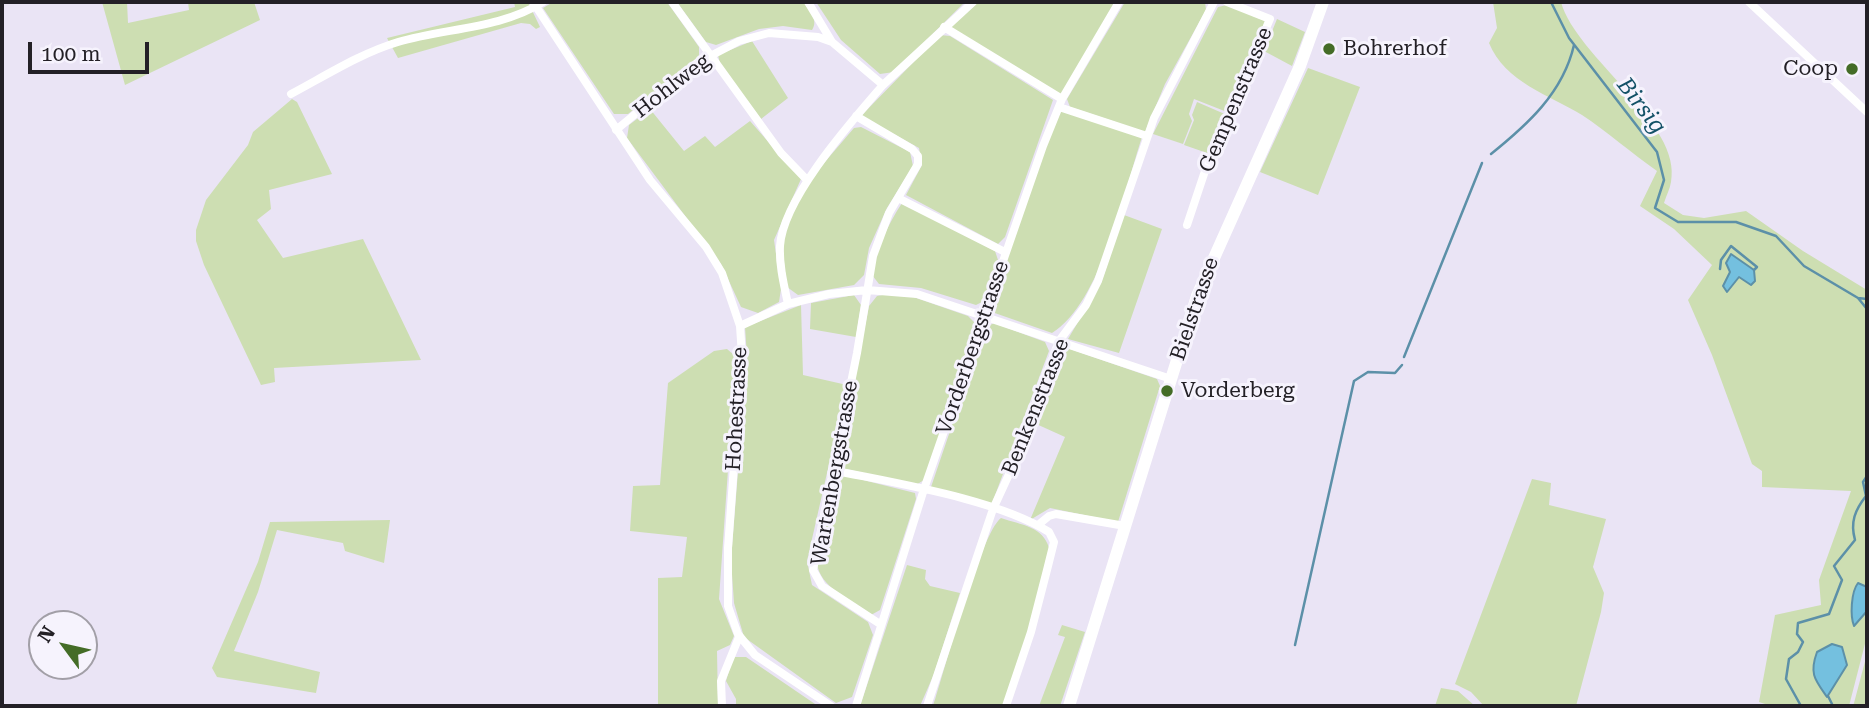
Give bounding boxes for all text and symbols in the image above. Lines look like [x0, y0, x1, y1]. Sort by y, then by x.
street label: Gempenstrasse [1194, 24, 1278, 176]
scale bar [32, 28, 152, 72]
place label: Bohrerhof [1343, 36, 1447, 62]
marker: Bohrerhof [1321, 41, 1337, 57]
text: 100 m [41, 42, 101, 66]
street label: Hohlweg [629, 48, 715, 124]
place label: Coop [1783, 56, 1838, 82]
marker: Coop [1844, 61, 1860, 77]
water label: Birsig [1611, 72, 1671, 140]
street label: Bielstrasse [1166, 254, 1224, 364]
street label: Vorderbergstrasse [931, 258, 1015, 438]
street label: Benkenstrasse [997, 335, 1075, 479]
street label: Hohestrasse [721, 346, 753, 472]
place label: Vorderberg [1181, 378, 1295, 404]
street label: Wartenbergstrasse [806, 379, 864, 567]
marker: Vorderberg [1159, 383, 1175, 399]
north arrow [28, 610, 98, 680]
text: N [33, 622, 60, 647]

